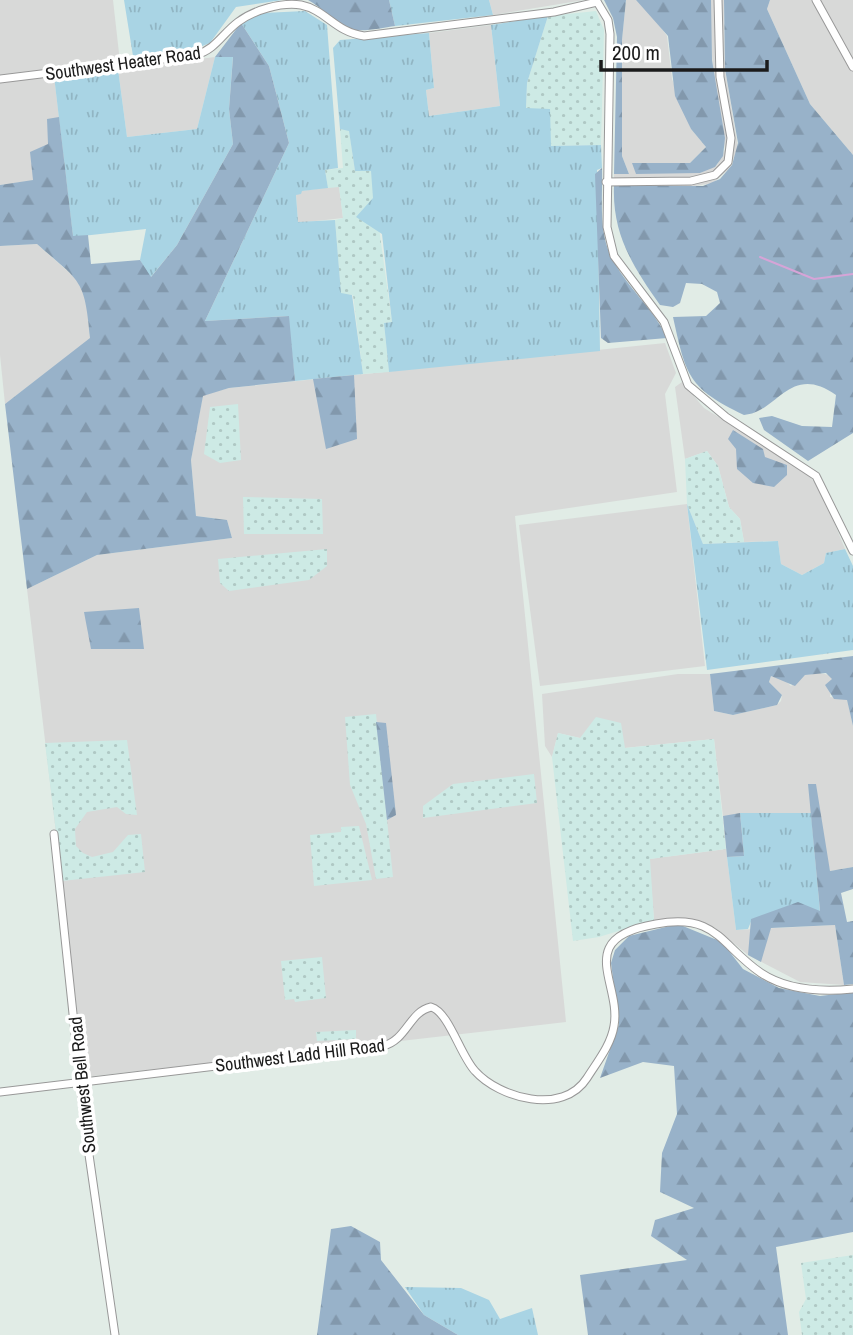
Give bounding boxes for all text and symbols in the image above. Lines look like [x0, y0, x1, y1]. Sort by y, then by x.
scale bar [601, 28, 767, 72]
text: 200 m [612, 38, 660, 67]
street label: Southwest Heater Road [44, 40, 202, 86]
street label: Southwest Bell Road [62, 1016, 102, 1154]
street label: Southwest Ladd Hill Road [214, 1032, 386, 1078]

